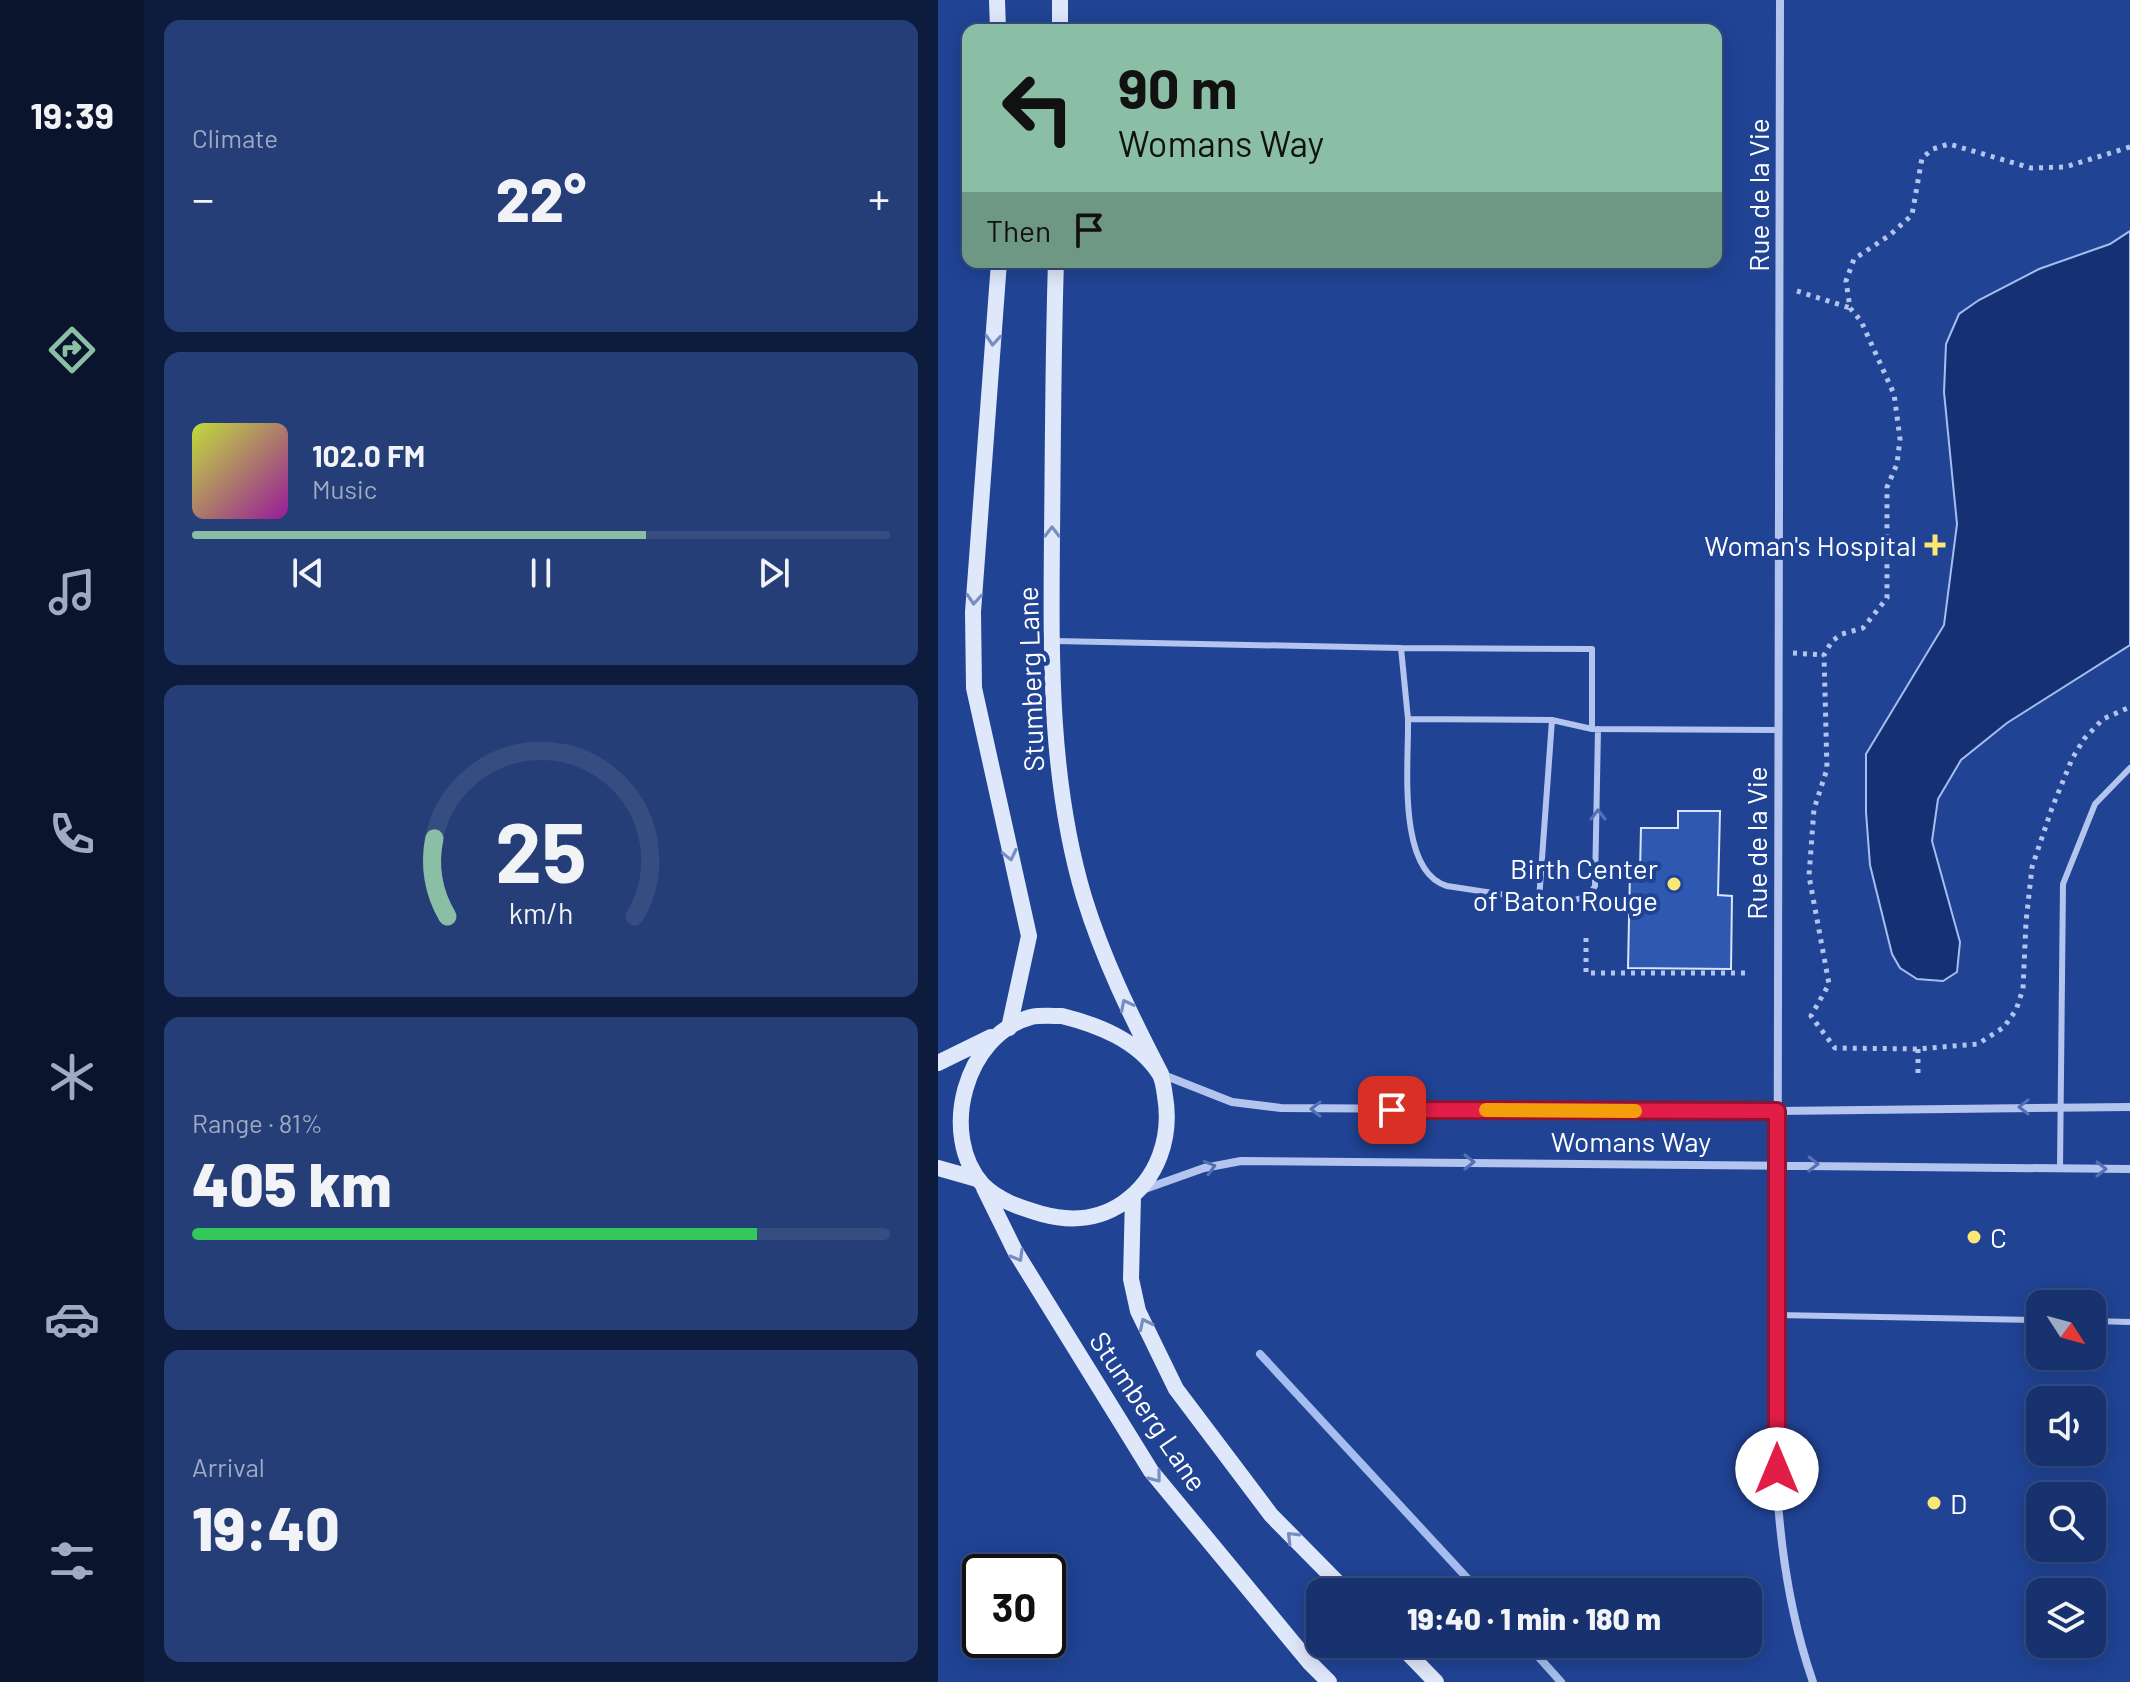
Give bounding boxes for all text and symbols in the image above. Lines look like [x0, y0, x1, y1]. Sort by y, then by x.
text: 90 m [1118, 53, 1238, 120]
icon: left [986, 56, 1090, 160]
text: 19:39 [30, 93, 114, 136]
street label: Rue de la Vie [1741, 118, 1775, 272]
text: Womans Way [1118, 121, 1324, 164]
text: Climate [192, 122, 278, 153]
text: 22° [496, 162, 586, 234]
text: − [192, 171, 214, 224]
text: + [868, 171, 890, 224]
icon: arrive [1067, 208, 1111, 252]
text: Then [986, 212, 1051, 248]
icon: directions [44, 322, 100, 378]
one-way arrow [985, 334, 1002, 347]
text: 102.0 FM [312, 437, 425, 473]
text: Music [312, 473, 377, 504]
one-way arrow [1043, 525, 1061, 538]
place label: Woman's Hospital [1704, 528, 1917, 562]
marker: Woman's Hospital [1924, 534, 1946, 556]
icon: previous [286, 551, 330, 595]
icon: pause [519, 551, 563, 595]
icon: next [752, 551, 796, 595]
icon: music [44, 564, 100, 620]
street label: Stumberg Lane [1010, 586, 1050, 772]
one-way arrow [966, 593, 983, 606]
street label: Rue de la Vie [1739, 766, 1773, 920]
text: 25 [495, 800, 587, 900]
icon: phone [44, 806, 100, 862]
one-way arrow [1589, 808, 1607, 821]
one-way arrow [1001, 848, 1018, 862]
place label: Birth Center of Baton Rouge [1473, 851, 1658, 917]
marker: Birth Center of Baton Rouge [1665, 875, 1683, 893]
text: km/h [509, 895, 573, 930]
one-way arrow [1120, 998, 1135, 1013]
icon: climate [44, 1049, 100, 1105]
pin [1358, 1076, 1426, 1144]
icon: arrive [1370, 1088, 1414, 1132]
one-way arrow [2017, 1098, 2030, 1116]
one-way arrow [1309, 1100, 1322, 1118]
text: Range · 81% [192, 1107, 323, 1138]
street label: Womans Way [1551, 1124, 1711, 1158]
text: 405 km [192, 1147, 392, 1219]
one-way arrow [1463, 1153, 1476, 1171]
one-way arrow [1807, 1156, 1820, 1173]
one-way arrow [1203, 1159, 1216, 1176]
one-way arrow [2095, 1160, 2108, 1178]
place label: C [1990, 1220, 2007, 1254]
marker: C [1965, 1228, 1983, 1246]
one-way arrow [1008, 1247, 1024, 1262]
north arrow [2026, 1290, 2106, 1370]
map controls [2026, 1290, 2106, 1658]
icon: car [44, 1291, 100, 1347]
one-way arrow [1138, 1318, 1154, 1332]
street label: Stumberg Lane [1083, 1325, 1215, 1497]
button: sound [2026, 1386, 2106, 1466]
position arrow [1735, 1427, 1819, 1511]
text: Arrival [192, 1451, 265, 1482]
one-way arrow [1146, 1468, 1160, 1483]
button: search [2026, 1482, 2106, 1562]
place label: D [1950, 1486, 1967, 1520]
text: 19:40 [192, 1491, 339, 1563]
marker: D [1925, 1494, 1943, 1512]
one-way arrow [1287, 1532, 1301, 1546]
icon: filters [44, 1533, 100, 1589]
speed limit sign: 30 [962, 1554, 1066, 1658]
button: layers [2026, 1578, 2106, 1658]
text: 19:40 · 1 min · 180 m [1407, 1600, 1661, 1636]

